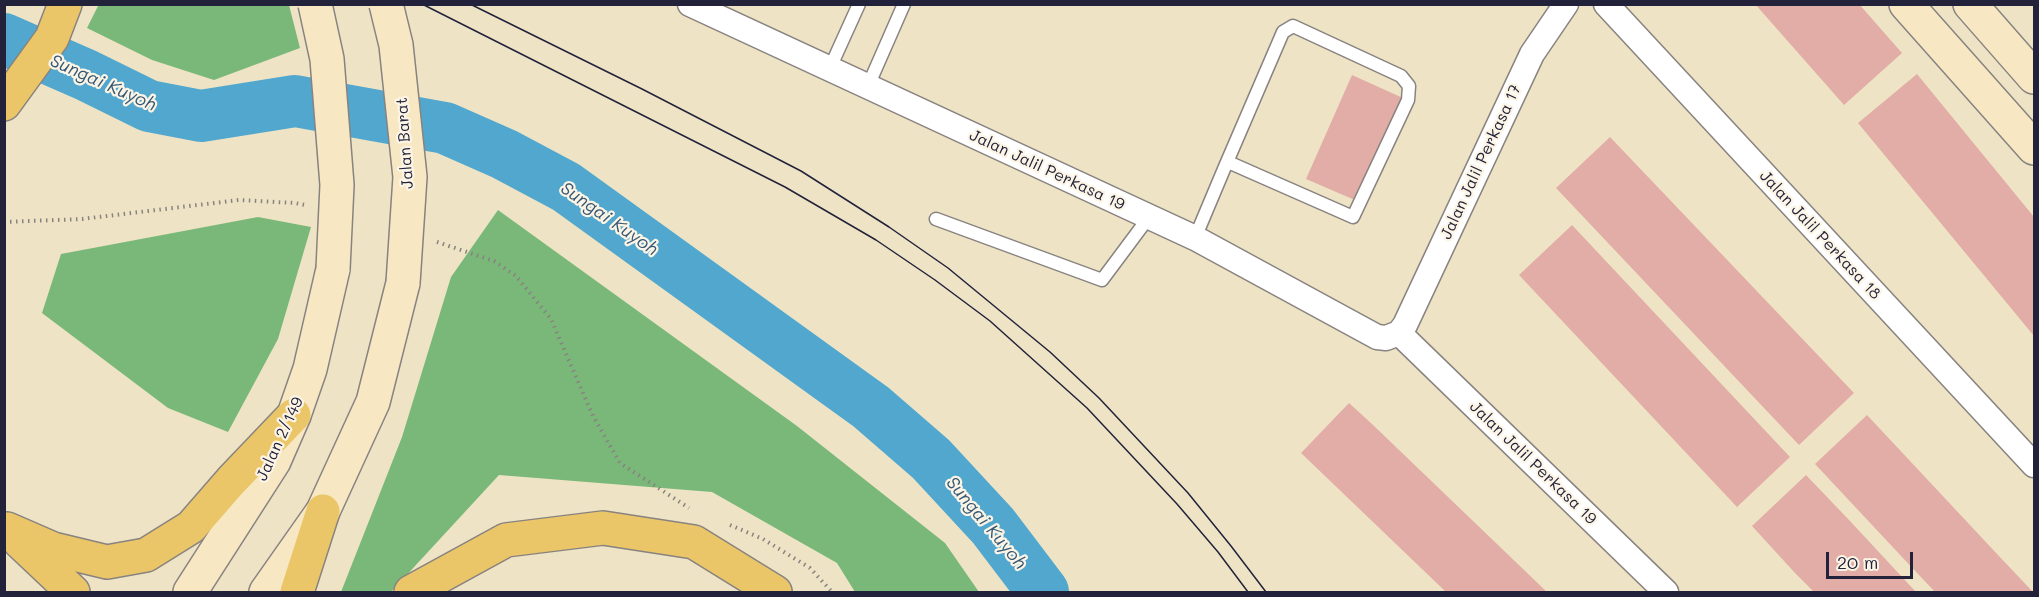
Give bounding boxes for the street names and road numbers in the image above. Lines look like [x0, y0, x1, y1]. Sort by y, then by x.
street label: Jalan Jalil Perkasa 17 [1437, 82, 1525, 242]
street label: Jalan Barat [392, 97, 418, 189]
street label: Jalan Jalil Perkasa 19 [966, 126, 1128, 214]
street label: Jalan Jalil Perkasa 18 [1755, 167, 1885, 303]
street label: Jalan 2/149 [252, 394, 308, 484]
street label: Jalan Jalil Perkasa 19 [1465, 397, 1601, 529]

